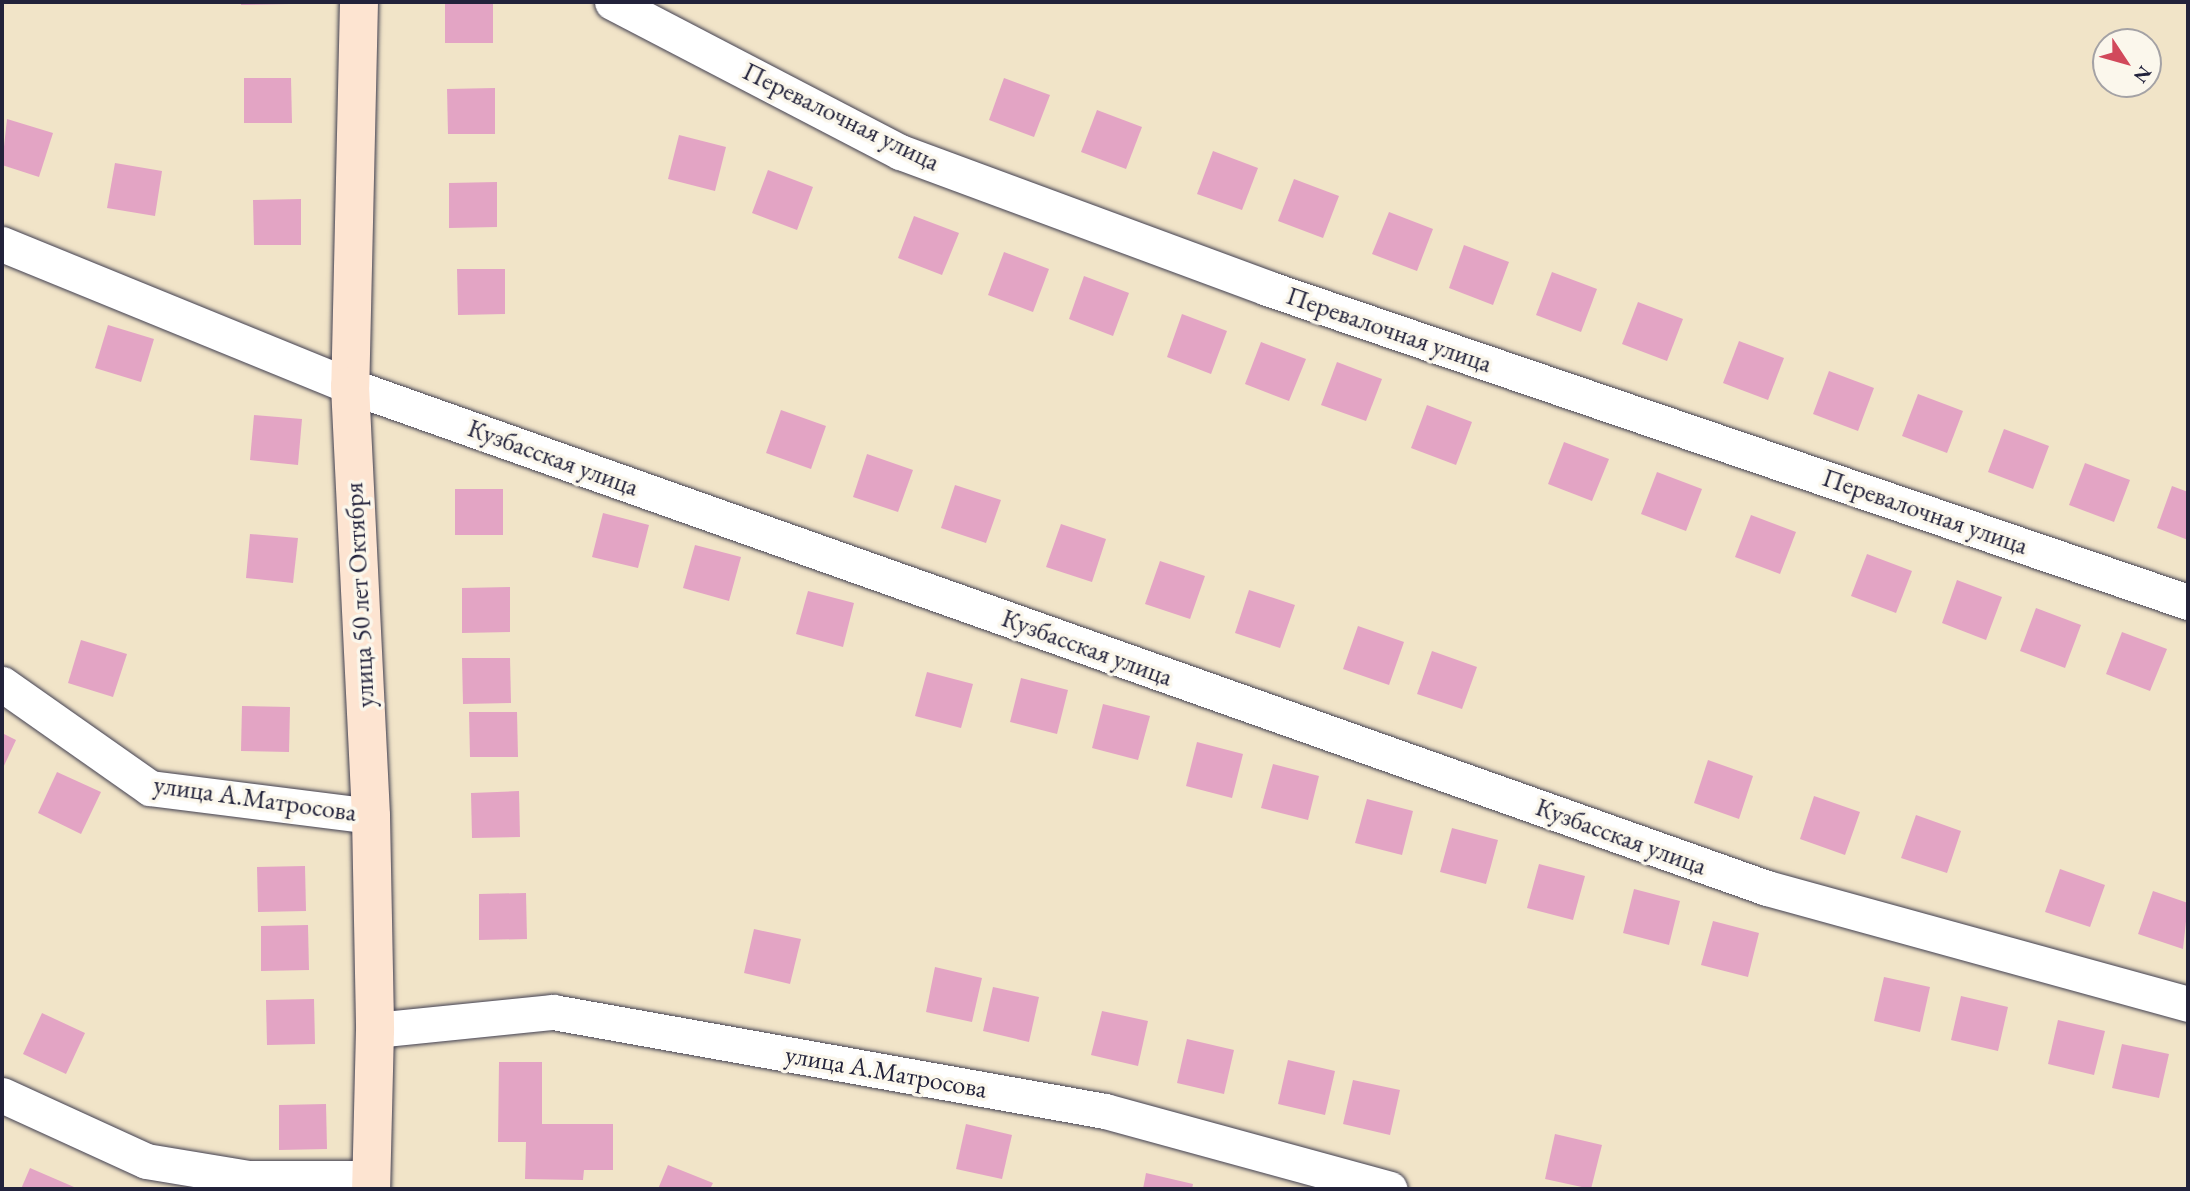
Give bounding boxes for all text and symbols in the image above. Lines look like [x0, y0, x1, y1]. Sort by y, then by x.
north arrow [2092, 28, 2162, 98]
street label: Перевалочная улица [737, 56, 945, 178]
text: N [2128, 61, 2157, 88]
street label: Перевалочная улица [1282, 280, 1496, 380]
street label: Кузбасская улица [463, 413, 643, 503]
street label: Перевалочная улица [1818, 462, 2032, 562]
street label: улица 50 лет Октября [339, 482, 381, 708]
street label: Кузбасская улица [997, 603, 1177, 693]
street label: улица А.Матросова [152, 769, 358, 829]
street label: Кузбасская улица [1531, 792, 1711, 882]
street label: улица А.Матросова [783, 1039, 989, 1105]

